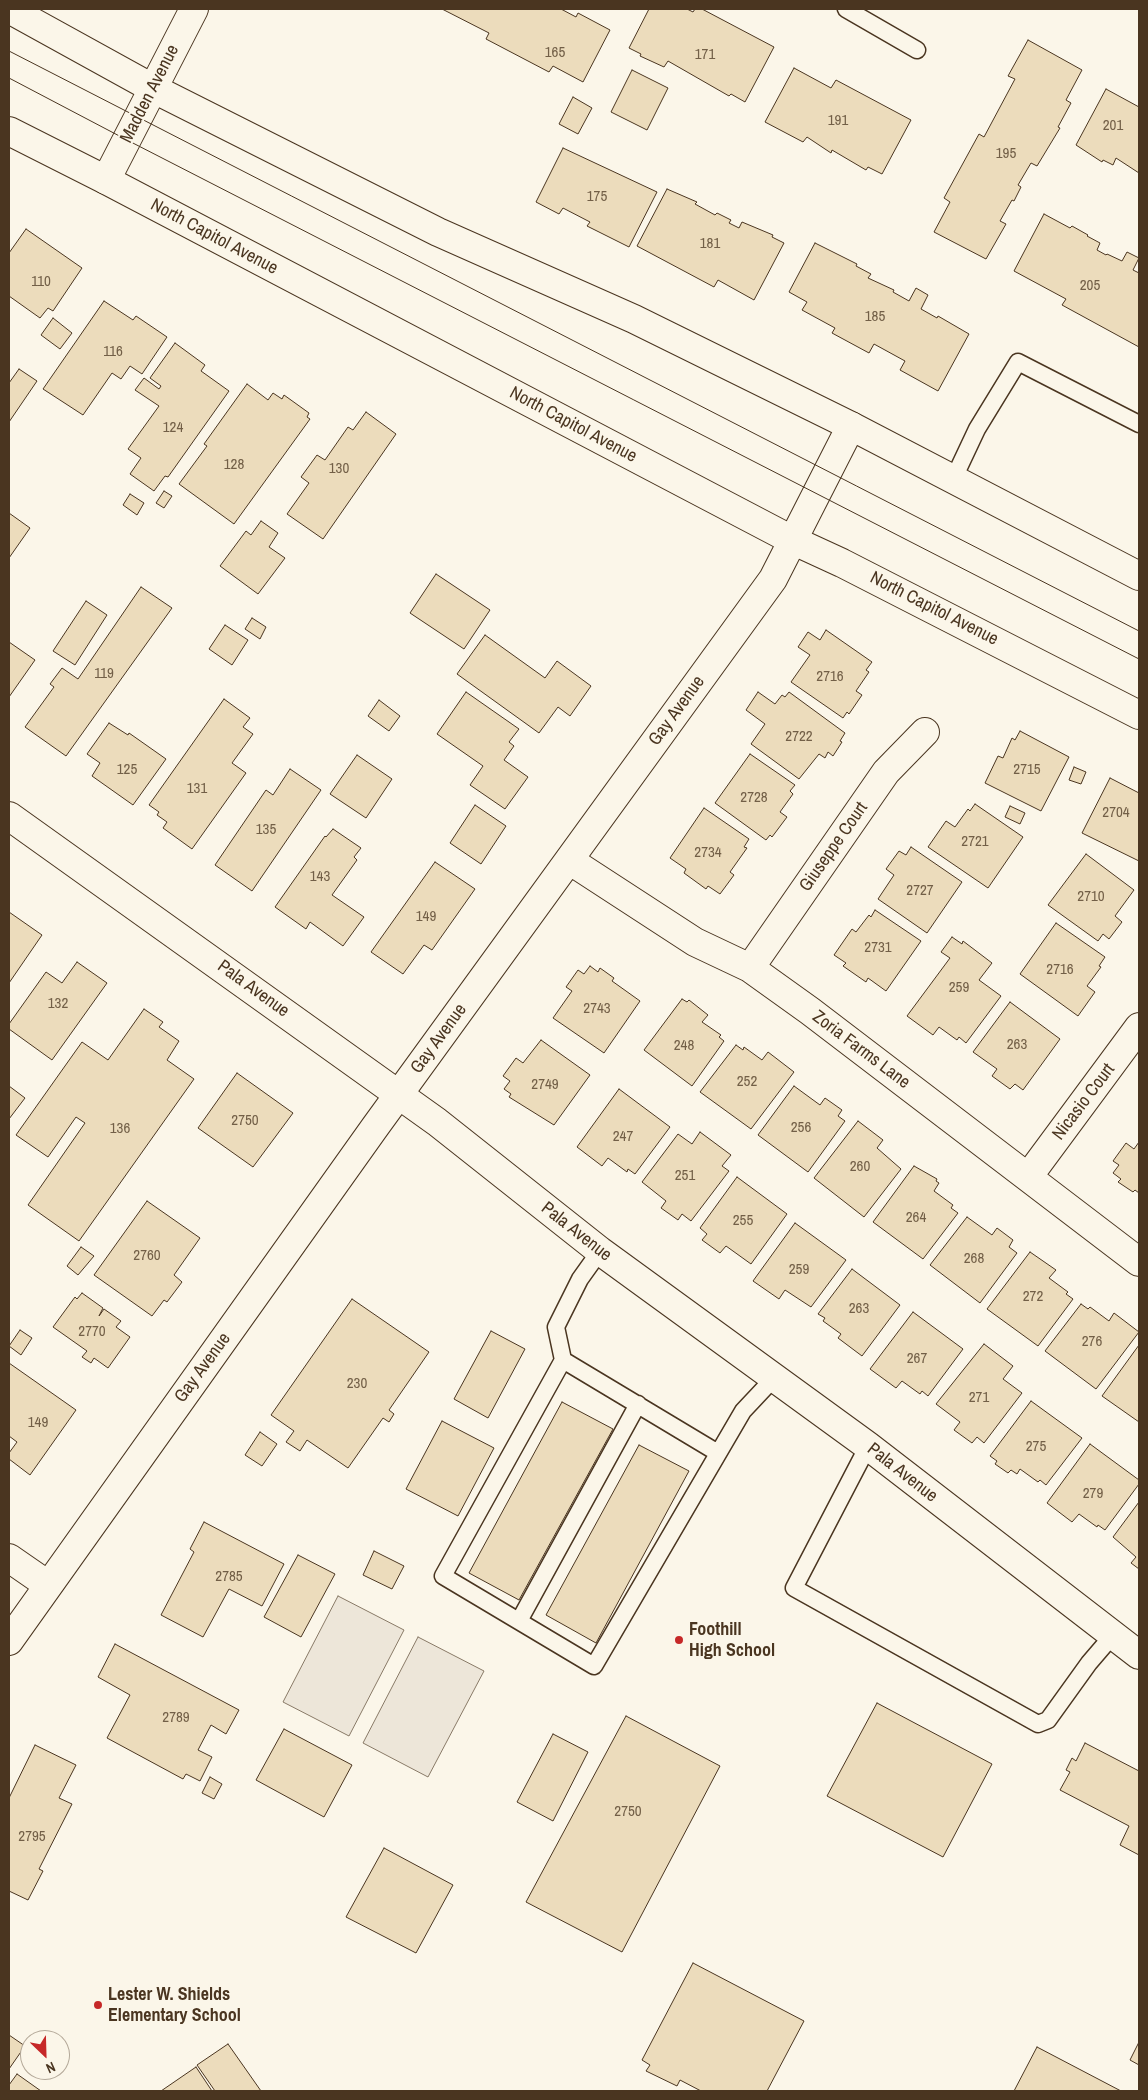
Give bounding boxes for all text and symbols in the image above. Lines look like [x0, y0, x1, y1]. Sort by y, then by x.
street label: Madden Avenue [116, 41, 184, 147]
house number: 165 [545, 44, 565, 62]
house number: 171 [695, 46, 715, 64]
house number: 191 [828, 112, 848, 130]
house number: 201 [1103, 117, 1123, 135]
house number: 195 [996, 145, 1016, 163]
house number: 175 [587, 188, 607, 206]
street label: North Capitol Avenue [147, 194, 281, 280]
house number: 181 [700, 235, 720, 253]
house number: 110 [31, 273, 51, 291]
house number: 205 [1080, 277, 1100, 295]
house number: 185 [865, 308, 885, 326]
house number: 116 [103, 343, 123, 361]
street label: North Capitol Avenue [506, 382, 640, 468]
house number: 124 [163, 419, 183, 437]
house number: 128 [224, 456, 244, 474]
house number: 130 [329, 460, 349, 478]
street label: North Capitol Avenue [866, 567, 1002, 651]
house number: 119 [94, 665, 114, 683]
house number: 2716 [816, 668, 844, 686]
street label: Gay Avenue [644, 672, 710, 750]
house number: 2722 [785, 728, 813, 746]
house number: 125 [117, 761, 137, 779]
house number: 2715 [1013, 761, 1041, 779]
house number: 131 [187, 780, 207, 798]
house number: 2728 [740, 789, 768, 807]
street label: Giuseppe Court [795, 798, 873, 896]
house number: 2704 [1102, 804, 1130, 822]
house number: 135 [256, 821, 276, 839]
house number: 2721 [961, 833, 989, 851]
house number: 2734 [694, 844, 722, 862]
house number: 143 [310, 868, 330, 886]
house number: 2727 [906, 882, 934, 900]
house number: 2710 [1077, 888, 1105, 906]
house number: 149 [416, 908, 436, 926]
house number: 2731 [864, 939, 892, 957]
street label: Pala Avenue [213, 956, 293, 1022]
house number: 2716 [1046, 961, 1074, 979]
house number: 259 [949, 979, 969, 997]
house number: 132 [48, 995, 68, 1013]
street label: Gay Avenue [406, 1000, 472, 1078]
house number: 2743 [583, 1000, 611, 1018]
street label: Zoria Farms Lane [808, 1006, 914, 1094]
house number: 263 [1007, 1036, 1027, 1054]
house number: 248 [674, 1037, 694, 1055]
street label: Nicasio Court [1048, 1059, 1120, 1145]
house number: 252 [737, 1073, 757, 1091]
house number: 2749 [531, 1076, 559, 1094]
house number: 2750 [231, 1112, 259, 1130]
house number: 256 [791, 1119, 811, 1137]
house number: 136 [110, 1120, 130, 1138]
house number: 247 [613, 1128, 633, 1146]
house number: 260 [850, 1158, 870, 1176]
house number: 251 [675, 1167, 695, 1185]
street label: Pala Avenue [536, 1198, 616, 1266]
house number: 264 [906, 1209, 926, 1227]
house number: 255 [733, 1212, 753, 1230]
house number: 2760 [133, 1247, 161, 1265]
house number: 268 [964, 1250, 984, 1268]
house number: 259 [789, 1261, 809, 1279]
house number: 272 [1023, 1288, 1043, 1306]
house number: 263 [849, 1300, 869, 1318]
house number: 2770 [78, 1323, 106, 1341]
street label: Gay Avenue [170, 1329, 236, 1407]
house number: 276 [1082, 1333, 1102, 1351]
house number: 267 [907, 1350, 927, 1368]
house number: 230 [347, 1375, 367, 1393]
house number: 271 [969, 1389, 989, 1407]
house number: 149 [28, 1414, 48, 1432]
house number: 275 [1026, 1438, 1046, 1456]
street label: Pala Avenue [862, 1439, 942, 1507]
house number: 279 [1083, 1485, 1103, 1503]
house number: 2785 [215, 1568, 243, 1586]
place label: Foothill High School [689, 1619, 775, 1662]
marker: Foothill High School [673, 1634, 685, 1646]
house number: 2789 [162, 1709, 190, 1727]
house number: 2750 [614, 1803, 642, 1821]
house number: 2795 [18, 1828, 46, 1846]
place label: Lester W. Shields Elementary School [108, 1984, 241, 2026]
marker: Lester W. Shields Elementary School [92, 1999, 104, 2011]
north arrow [20, 2030, 70, 2080]
text: N [43, 2058, 58, 2078]

